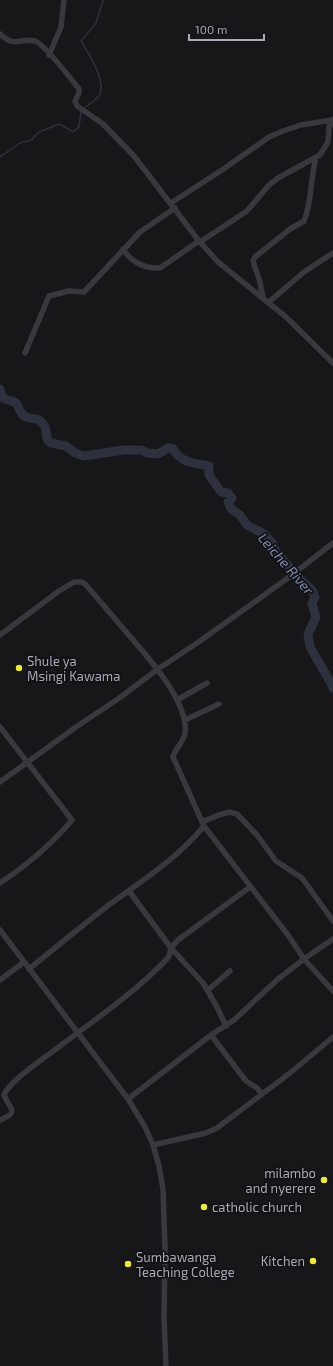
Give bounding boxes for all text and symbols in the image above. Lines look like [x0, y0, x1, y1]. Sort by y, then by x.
scale bar [189, 16, 264, 42]
text: 100 m [195, 22, 227, 36]
water label: Leiche River [255, 529, 318, 598]
place label: Shule ya Msingi Kawama [27, 653, 120, 684]
marker: Shule ya Msingi Kawama [14, 663, 24, 673]
place label: milambo and nyerere [246, 1165, 316, 1196]
marker: milambo and nyerere [319, 1175, 329, 1185]
place label: catholic church [212, 1199, 302, 1215]
marker: catholic church [199, 1202, 209, 1212]
place label: Sumbawanga Teaching College [136, 1249, 235, 1280]
place label: Kitchen [261, 1253, 305, 1269]
marker: Kitchen [308, 1256, 318, 1266]
marker: Sumbawanga Teaching College [123, 1259, 133, 1269]

